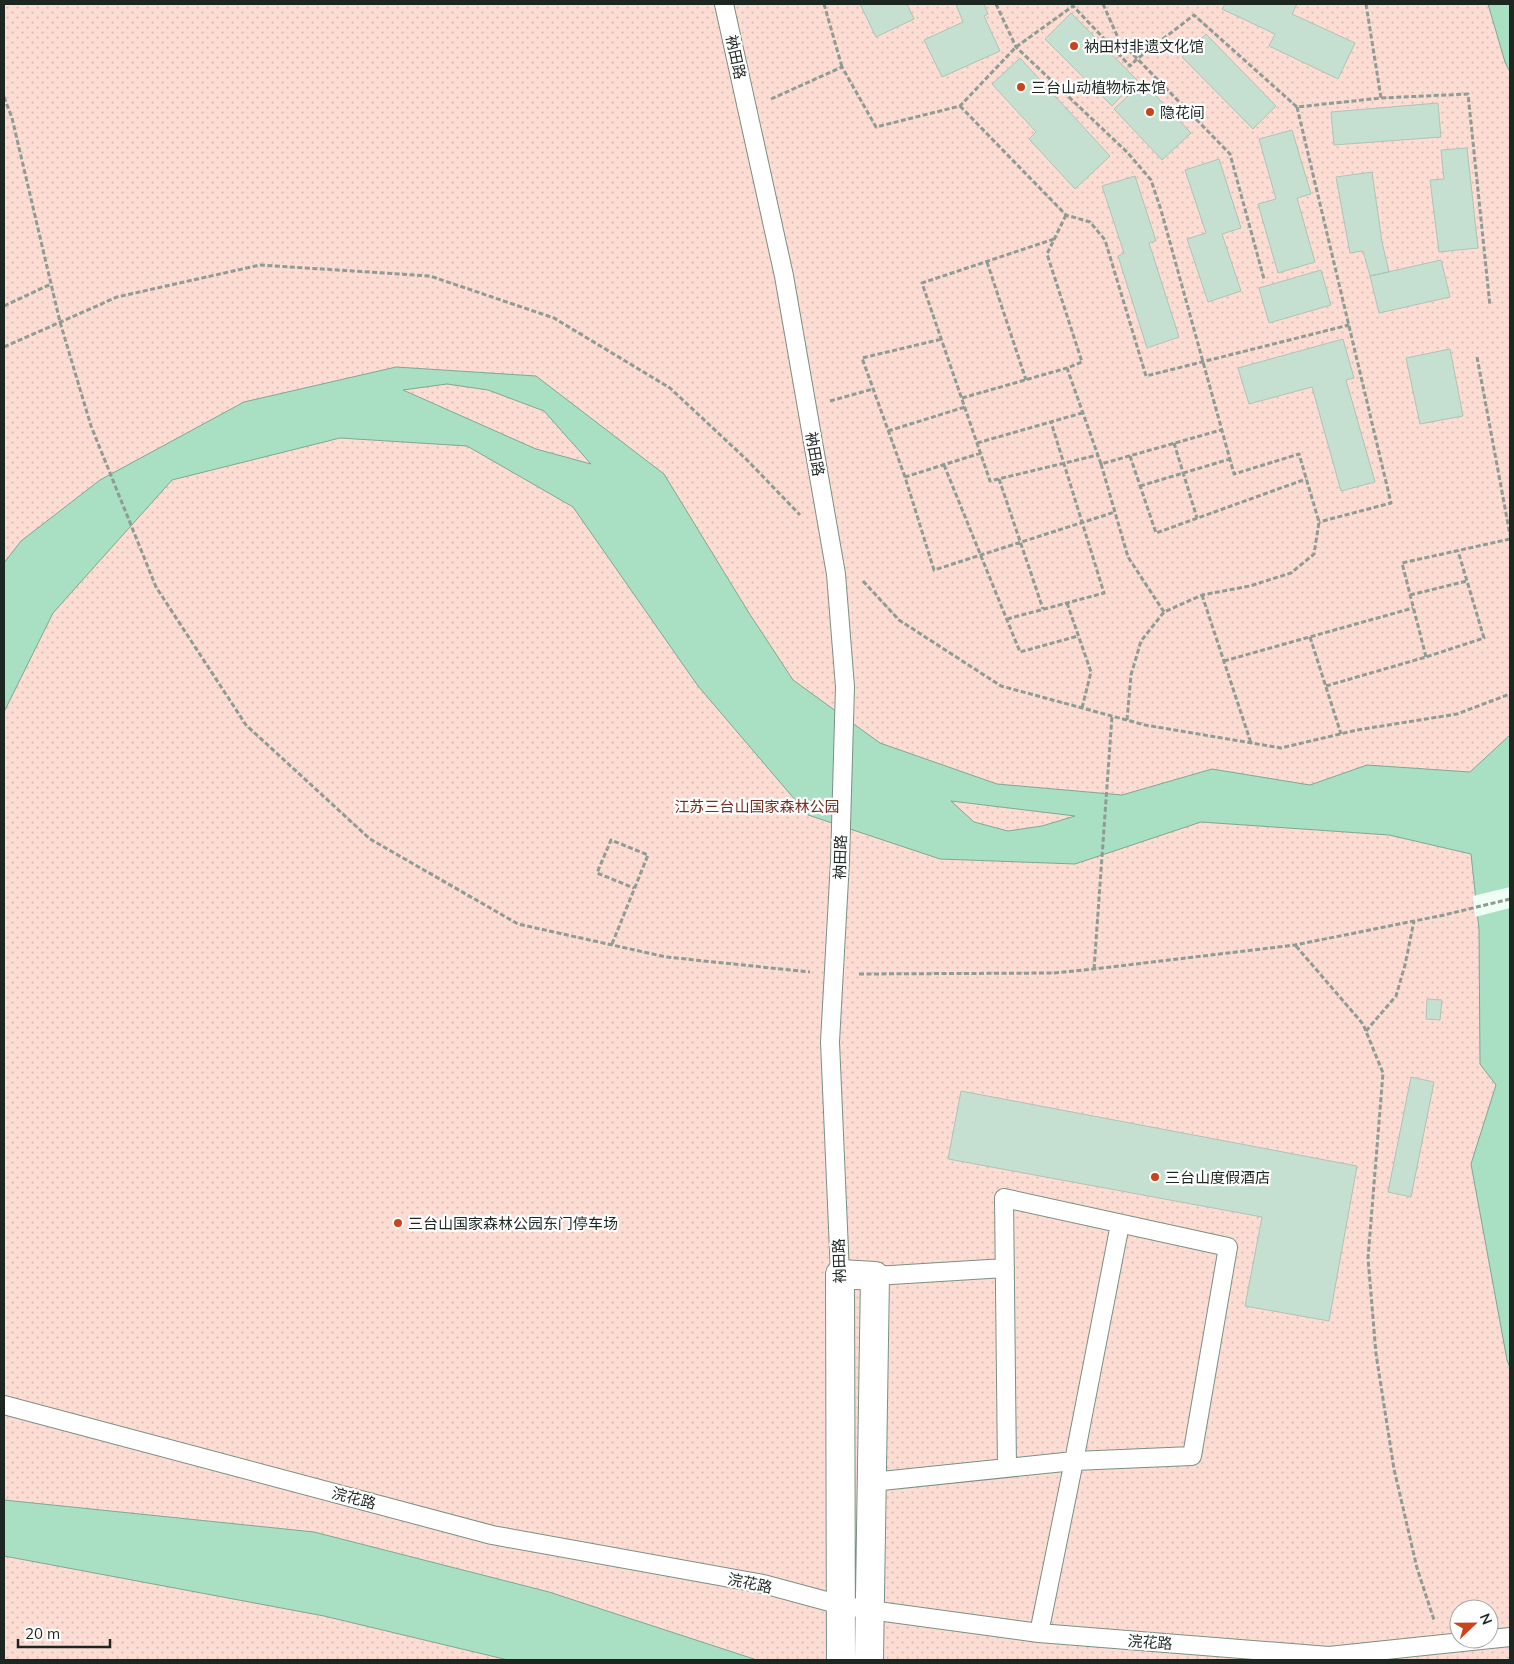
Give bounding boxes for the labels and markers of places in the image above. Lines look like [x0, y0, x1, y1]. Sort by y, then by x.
place label: 衲田村非遗文化馆 [1084, 37, 1204, 56]
marker: 衲田村非遗文化馆 [1068, 40, 1080, 52]
place label: 三台山动植物标本馆 [1031, 78, 1166, 97]
marker: 三台山动植物标本馆 [1015, 81, 1027, 93]
place label: 隐花间 [1160, 103, 1205, 122]
marker: 隐花间 [1144, 106, 1156, 118]
place label: 三台山度假酒店 [1165, 1168, 1270, 1187]
marker: 三台山度假酒店 [1149, 1171, 1161, 1183]
place label: 三台山国家森林公园东门停车场 [408, 1214, 618, 1233]
marker: 三台山国家森林公园东门停车场 [392, 1217, 404, 1229]

